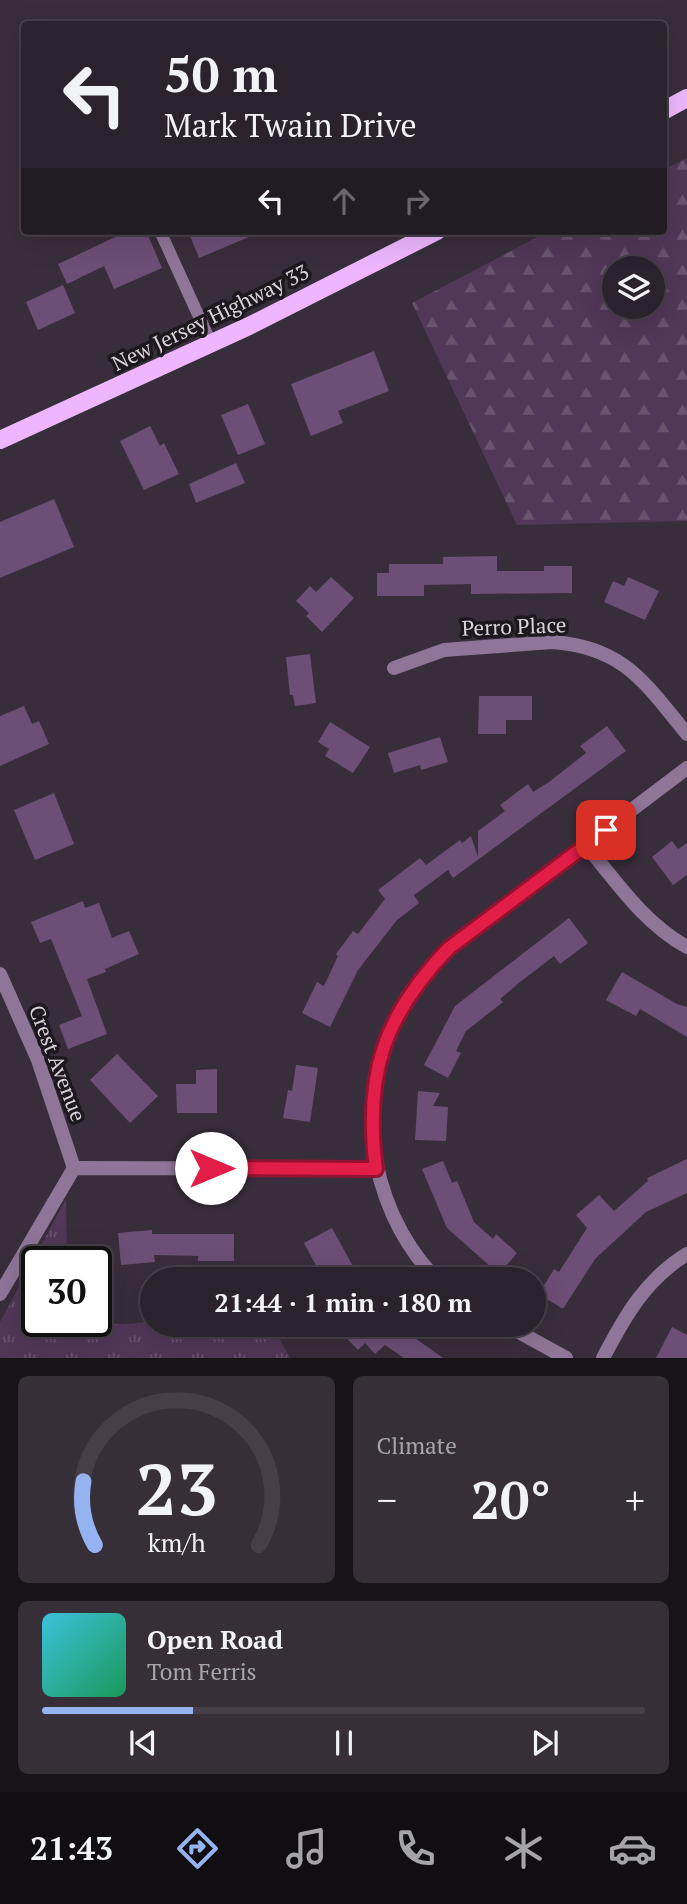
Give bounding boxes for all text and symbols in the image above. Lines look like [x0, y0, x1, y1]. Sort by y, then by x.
text: 50 m [164, 41, 278, 106]
icon: left [49, 49, 140, 140]
text: Mark Twain Drive [164, 104, 416, 146]
icon: left [252, 182, 290, 220]
icon: ahead [325, 182, 363, 220]
icon: right [398, 182, 436, 220]
map controls [602, 256, 665, 319]
button: layers [602, 256, 665, 319]
street label: New Jersey Highway 33 [107, 257, 313, 377]
street label: Perro Place [461, 610, 567, 642]
pin [576, 800, 636, 860]
icon: arrive [587, 811, 625, 849]
street label: Crest Avenue [23, 1001, 93, 1125]
position arrow [174, 1131, 248, 1205]
speed limit sign: 30 [21, 1246, 112, 1337]
text: 21:44 · 1 min · 180 m [214, 1285, 472, 1319]
text: Climate [377, 1430, 457, 1461]
text: 23 [135, 1440, 217, 1537]
text: 20° [471, 1465, 551, 1534]
text: − [377, 1475, 397, 1525]
text: + [625, 1475, 645, 1525]
text: km/h [147, 1526, 205, 1559]
text: Open Road [147, 1622, 283, 1656]
text: Tom Ferris [147, 1656, 257, 1687]
icon: previous [124, 1724, 162, 1762]
icon: pause [325, 1724, 363, 1762]
icon: next [526, 1724, 564, 1762]
icon: directions [173, 1824, 222, 1873]
icon: music [282, 1824, 331, 1873]
icon: phone [391, 1824, 440, 1873]
icon: climate [499, 1824, 548, 1873]
icon: car [608, 1824, 657, 1873]
text: 21:43 [30, 1827, 113, 1869]

